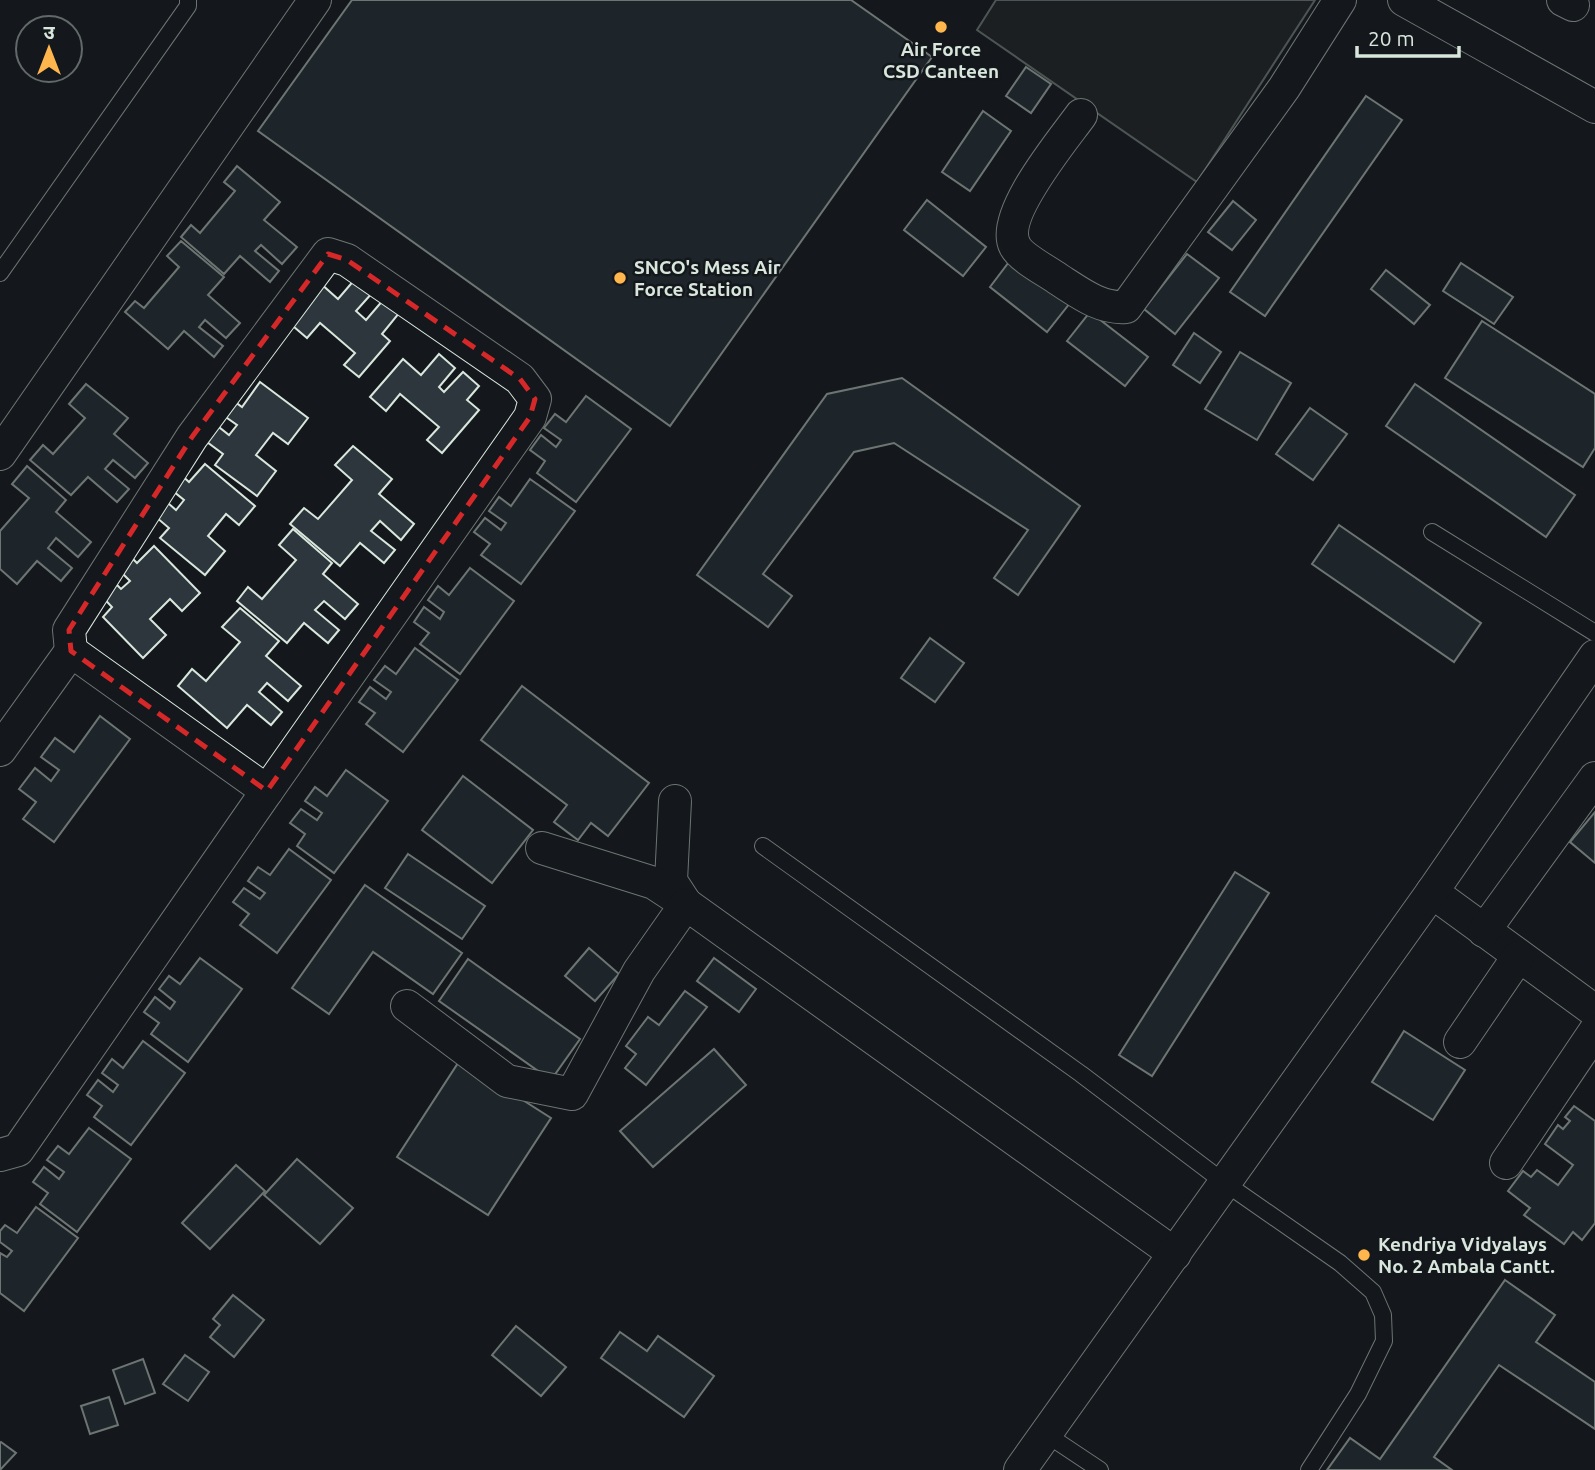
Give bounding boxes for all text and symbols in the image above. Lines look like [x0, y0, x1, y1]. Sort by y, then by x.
north arrow [14, 14, 84, 84]
scale bar [1357, 14, 1458, 58]
marker: Air Force CSD Canteen [933, 19, 949, 35]
text: उ [43, 21, 55, 43]
text: 20 m [1368, 26, 1415, 50]
place label: Air Force CSD Canteen [883, 38, 999, 82]
place label: SNCO's Mess Air Force Station [634, 256, 781, 300]
marker: SNCO's Mess Air Force Station [612, 270, 628, 286]
place label: Kendriya Vidyalays No. 2 Ambala Cantt. [1378, 1233, 1555, 1277]
marker: Kendriya Vidyalays No. 2 Ambala Cantt. [1356, 1247, 1372, 1263]

